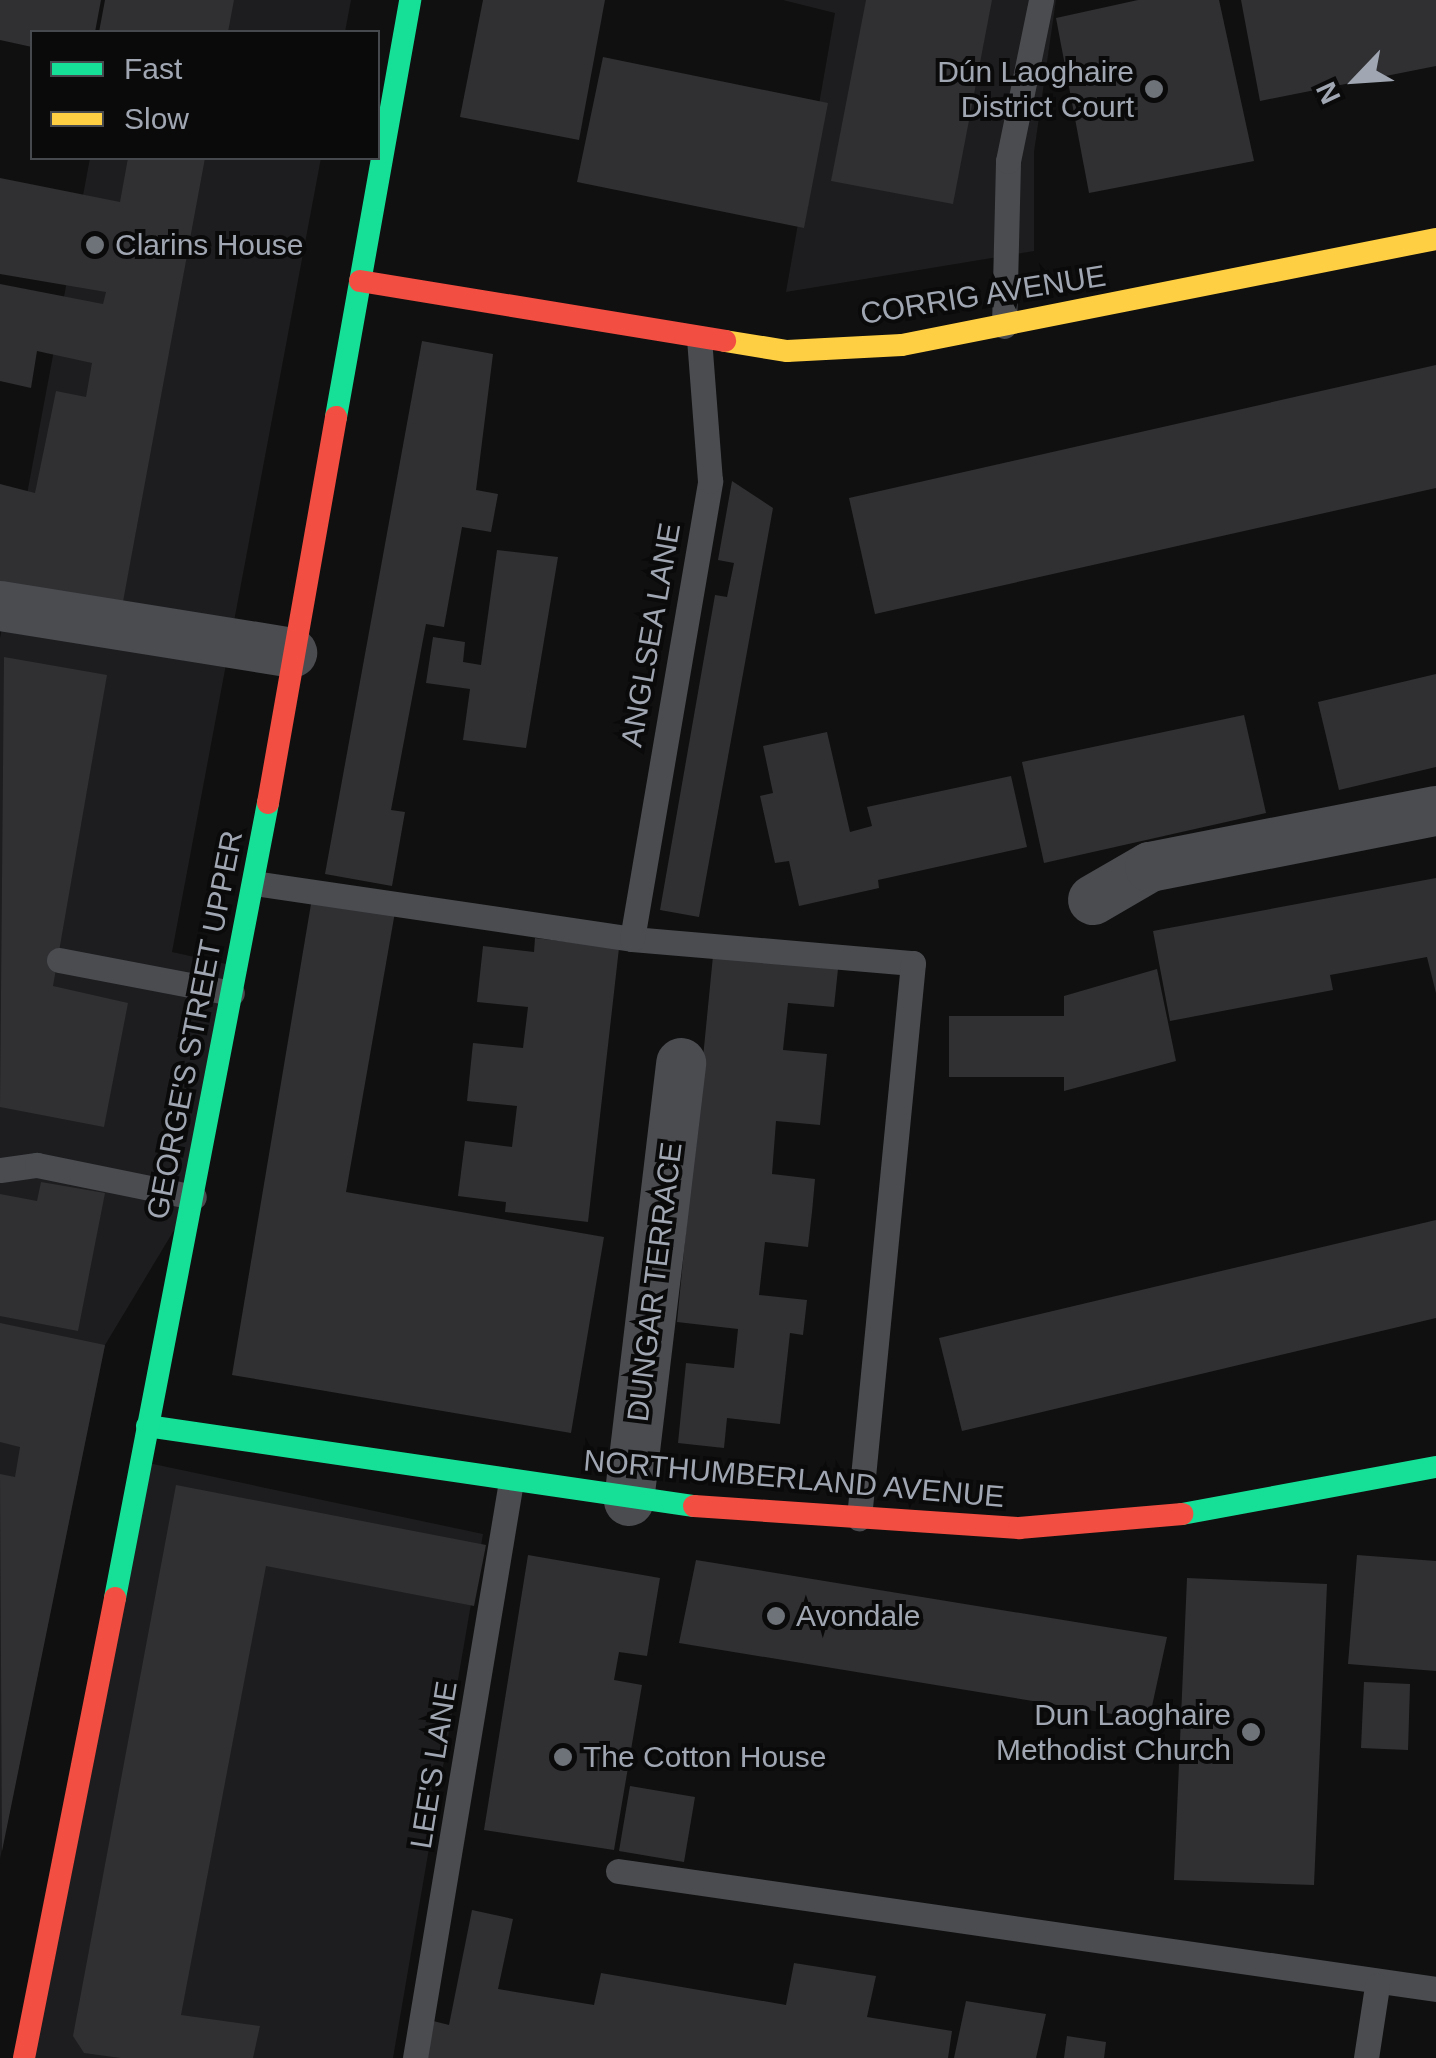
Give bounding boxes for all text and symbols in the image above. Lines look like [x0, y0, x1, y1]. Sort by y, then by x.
legend [30, 30, 380, 160]
north arrow [1306, 30, 1406, 130]
text: Fast [124, 52, 182, 85]
place label: Dún Laoghaire District Court [937, 54, 1134, 124]
text: N [1310, 77, 1347, 109]
marker: Dún Laoghaire District Court [1143, 78, 1165, 100]
text: Slow [124, 102, 189, 135]
place label: Clarins House [115, 227, 303, 263]
marker: Clarins House [84, 234, 106, 256]
street label: CORRIG AVENUE [857, 258, 1109, 332]
street label: ANGLSEA LANE [613, 519, 689, 751]
street label: GEORGE'S STREET UPPER [140, 827, 250, 1223]
street label: DUNGAR TERRACE [620, 1140, 690, 1424]
street label: NORTHUMBERLAND AVENUE [581, 1443, 1007, 1515]
place label: Avondale [796, 1598, 921, 1634]
marker: Avondale [765, 1605, 787, 1627]
street label: LEE'S LANE [403, 1679, 465, 1851]
place label: Dun Laoghaire Methodist Church [996, 1697, 1231, 1768]
marker: Dun Laoghaire Methodist Church [1240, 1721, 1262, 1743]
place label: The Cotton House [583, 1739, 826, 1775]
marker: The Cotton House [552, 1746, 574, 1768]

